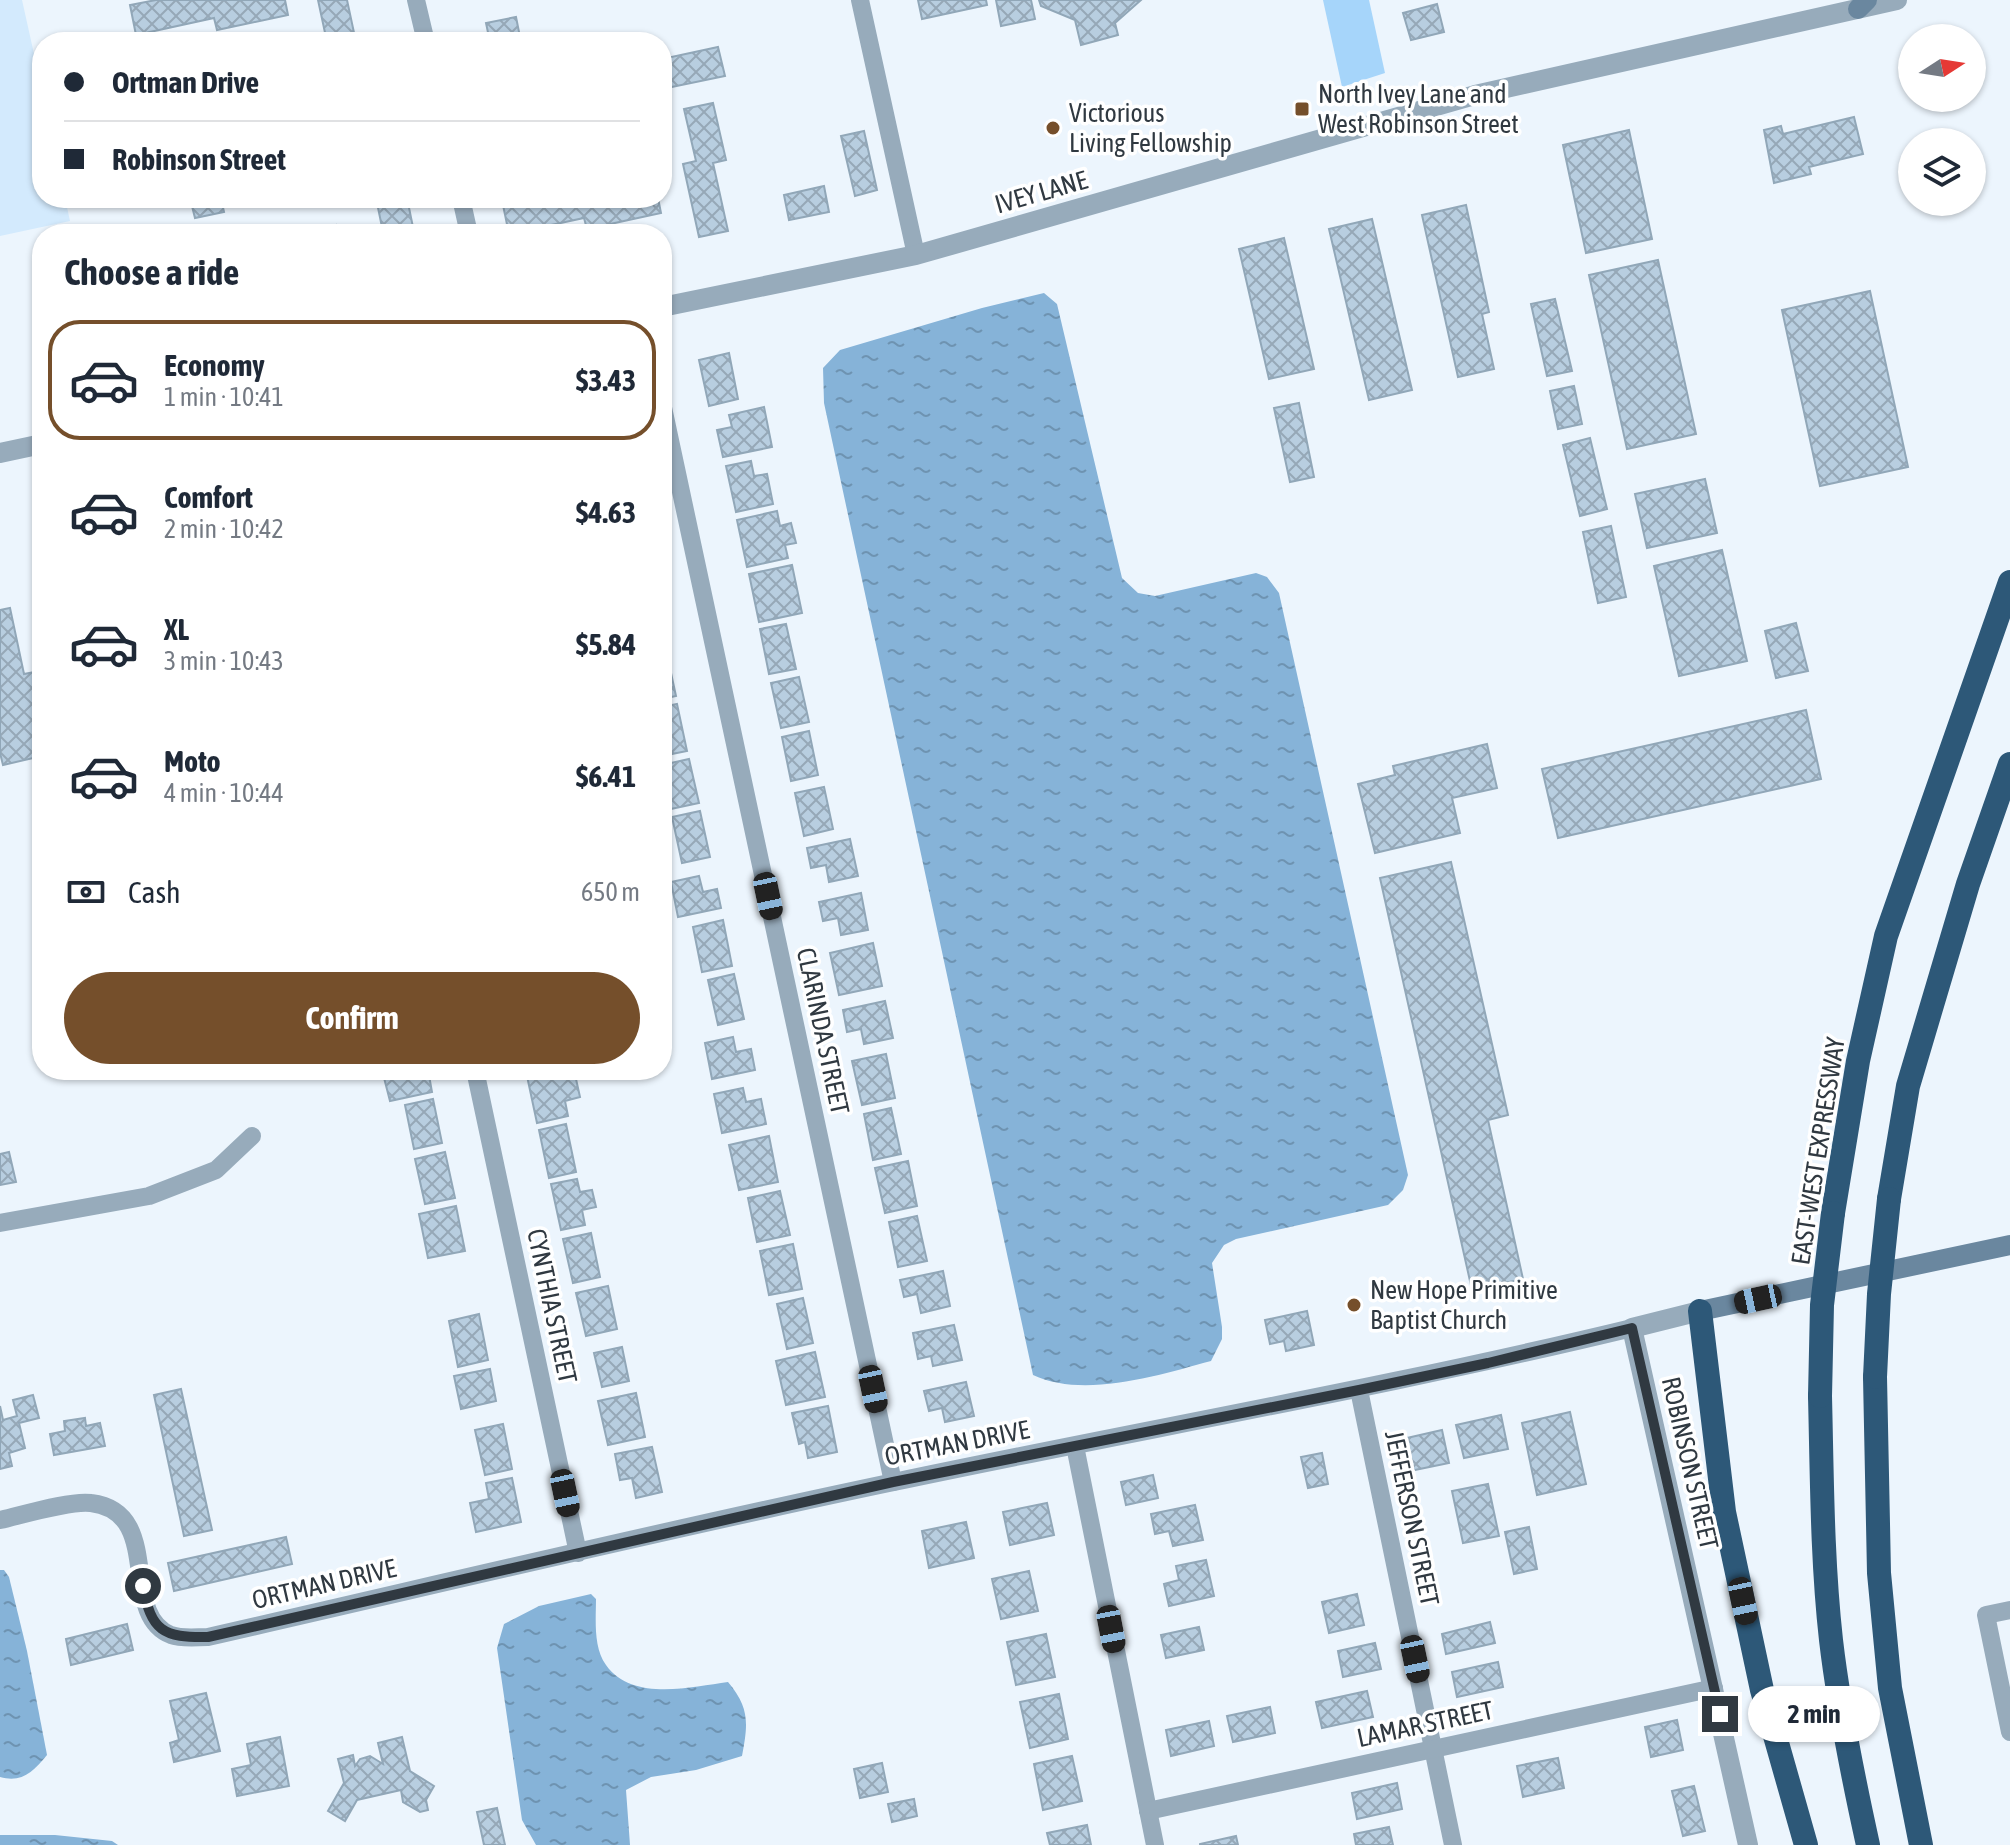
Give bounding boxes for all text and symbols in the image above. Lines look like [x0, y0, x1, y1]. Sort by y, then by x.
north arrow [1898, 24, 1986, 112]
map controls [1898, 24, 1986, 216]
text: Ortman Drive [112, 65, 259, 99]
place label: North Ivey Lane and West Robinson Street [1318, 79, 1519, 139]
place label: Victorious Living Fellowship [1069, 98, 1232, 158]
marker: North Ivey Lane and West Robinson Street [1293, 100, 1311, 118]
marker: Victorious Living Fellowship [1044, 119, 1062, 137]
button: layers [1898, 128, 1986, 216]
text: Robinson Street [112, 142, 286, 176]
street label: IVEY LANE [991, 165, 1091, 219]
text: Choose a ride [64, 251, 239, 293]
icon: car [68, 344, 140, 416]
text: Economy [164, 348, 265, 382]
text: $3.43 [576, 363, 636, 397]
text: 1 min · 10:41 [164, 382, 284, 412]
icon: car [68, 476, 140, 548]
text: Comfort [164, 480, 253, 514]
text: $4.63 [576, 495, 636, 529]
text: 2 min · 10:42 [164, 514, 284, 544]
icon: car [68, 608, 140, 680]
text: XL [164, 612, 189, 646]
text: $5.84 [576, 627, 636, 661]
text: 3 min · 10:43 [164, 646, 284, 676]
icon: car [68, 740, 140, 812]
text: Moto [164, 744, 221, 778]
text: $6.41 [576, 759, 636, 793]
text: 4 min · 10:44 [164, 778, 284, 808]
icon: cash [64, 870, 108, 914]
car [751, 870, 785, 922]
text: Cash [128, 875, 181, 909]
text: 650 m [581, 877, 640, 907]
street label: CLARINDA STREET [791, 945, 855, 1117]
button: Confirm [64, 972, 640, 1064]
street label: EAST-WEST EXPRESSWAY [1785, 1035, 1851, 1267]
street label: CYNTHIA STREET [521, 1226, 583, 1386]
place label: New Hope Primitive Baptist Church [1370, 1275, 1558, 1335]
car [1732, 1282, 1784, 1316]
marker: New Hope Primitive Baptist Church [1345, 1296, 1363, 1314]
car [856, 1363, 890, 1415]
street label: ROBINSON STREET [1656, 1374, 1725, 1553]
street label: ORTMAN DRIVE [882, 1414, 1032, 1472]
street label: JEFFERSON STREET [1379, 1428, 1445, 1609]
car [548, 1467, 582, 1519]
street label: ORTMAN DRIVE [249, 1553, 399, 1615]
route start [125, 1568, 161, 1604]
car [1726, 1575, 1760, 1627]
car [1095, 1603, 1127, 1655]
car [1398, 1633, 1432, 1685]
callout: 2 min [1748, 1686, 1880, 1742]
street label: LAMAR STREET [1354, 1695, 1496, 1753]
route end [1702, 1696, 1738, 1732]
text: 2 min [1787, 1699, 1841, 1729]

